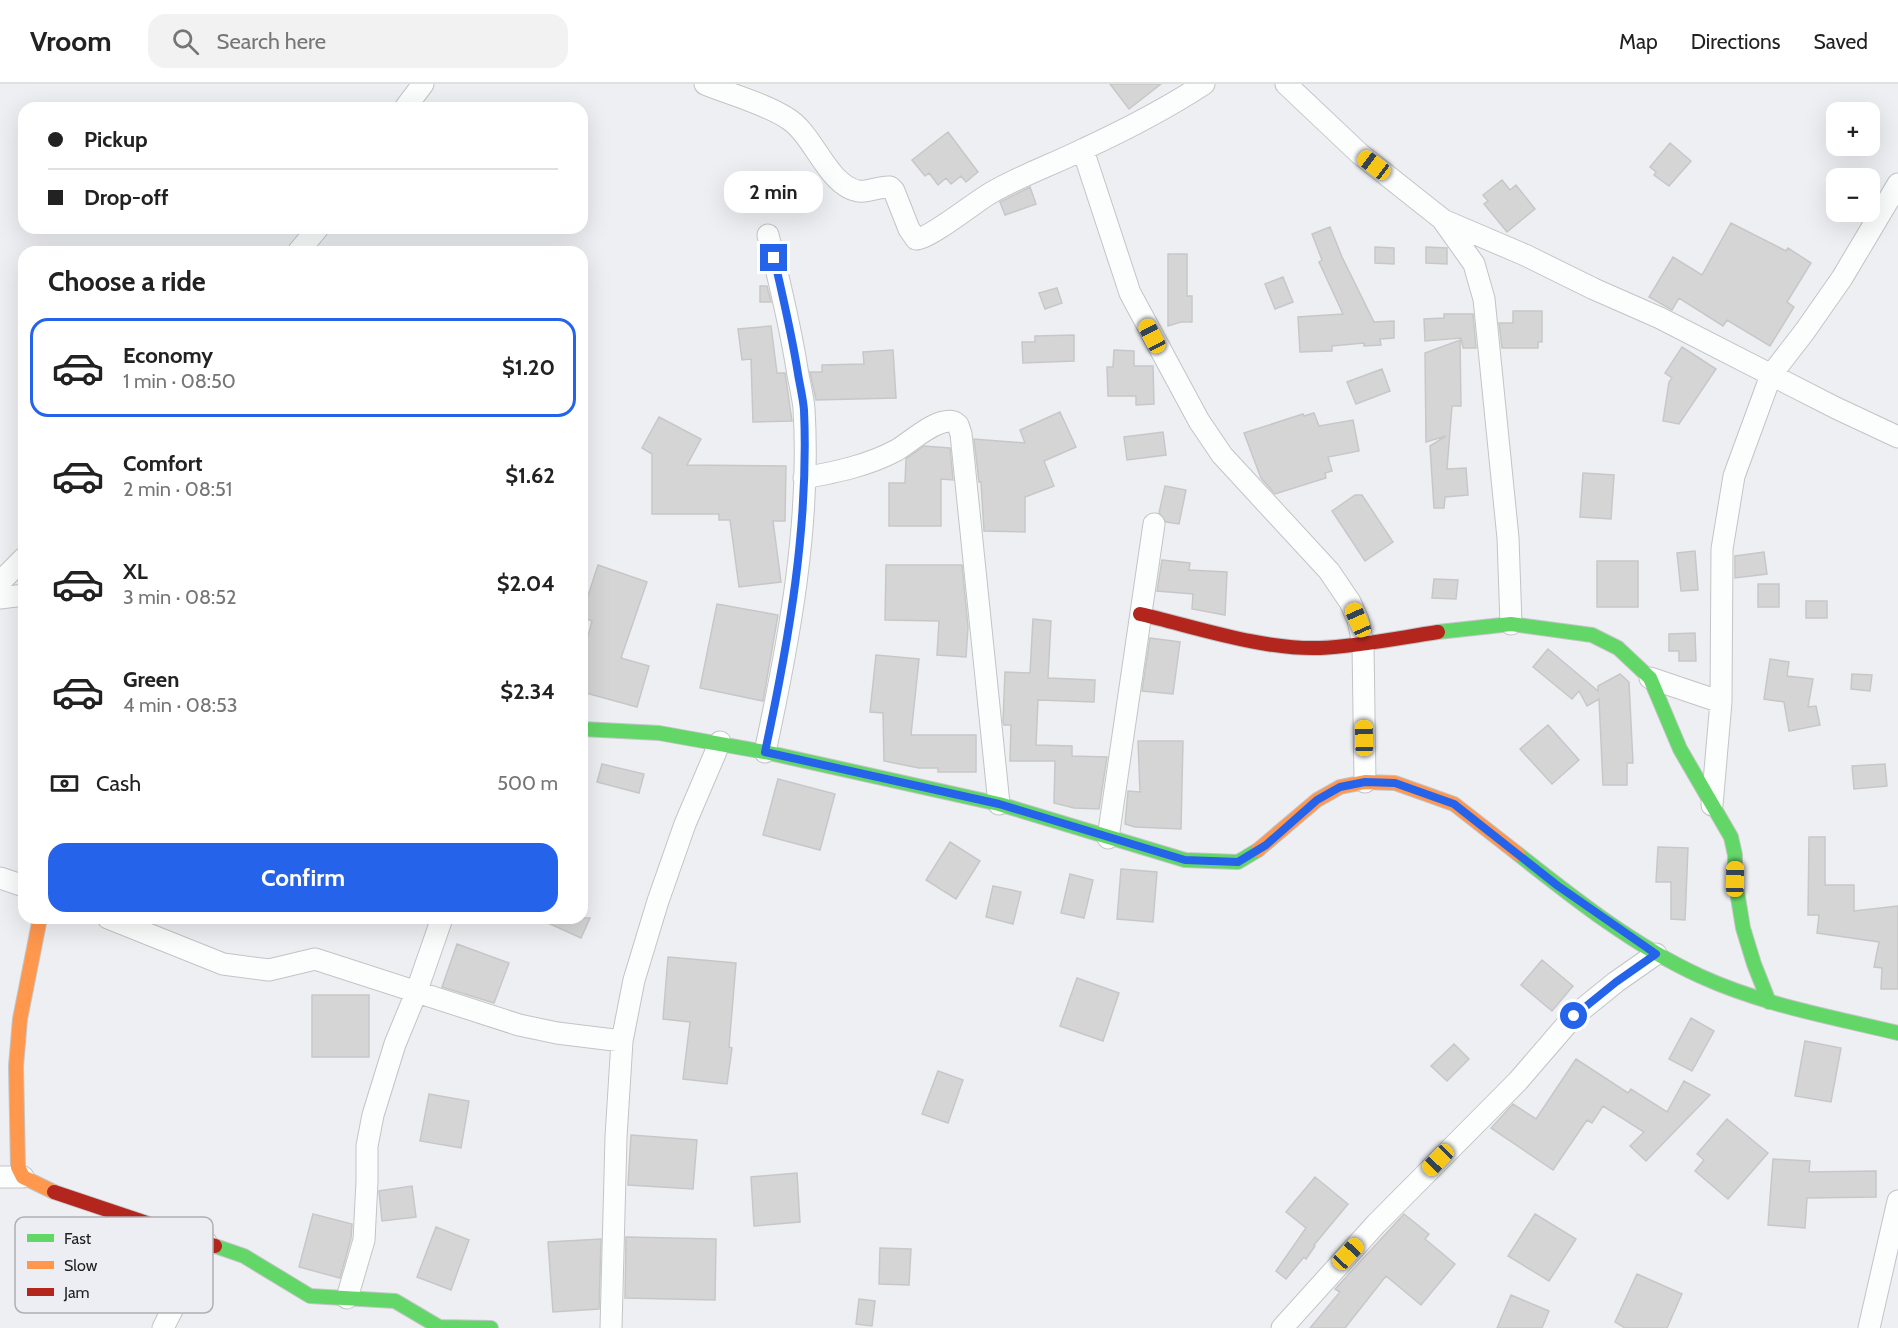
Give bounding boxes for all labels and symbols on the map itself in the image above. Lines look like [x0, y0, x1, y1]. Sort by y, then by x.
car [1354, 147, 1394, 183]
callout: 2 min [724, 171, 824, 213]
route end [760, 244, 787, 271]
car [1136, 316, 1168, 356]
car [1342, 600, 1374, 640]
car [1355, 720, 1373, 756]
car [1726, 861, 1744, 897]
route start [1560, 1002, 1587, 1029]
car [1419, 1141, 1457, 1179]
legend [15, 1217, 213, 1313]
text: Fast [64, 1229, 92, 1248]
car [1329, 1235, 1367, 1273]
text: Slow [64, 1256, 98, 1275]
text: Jam [63, 1283, 90, 1302]

